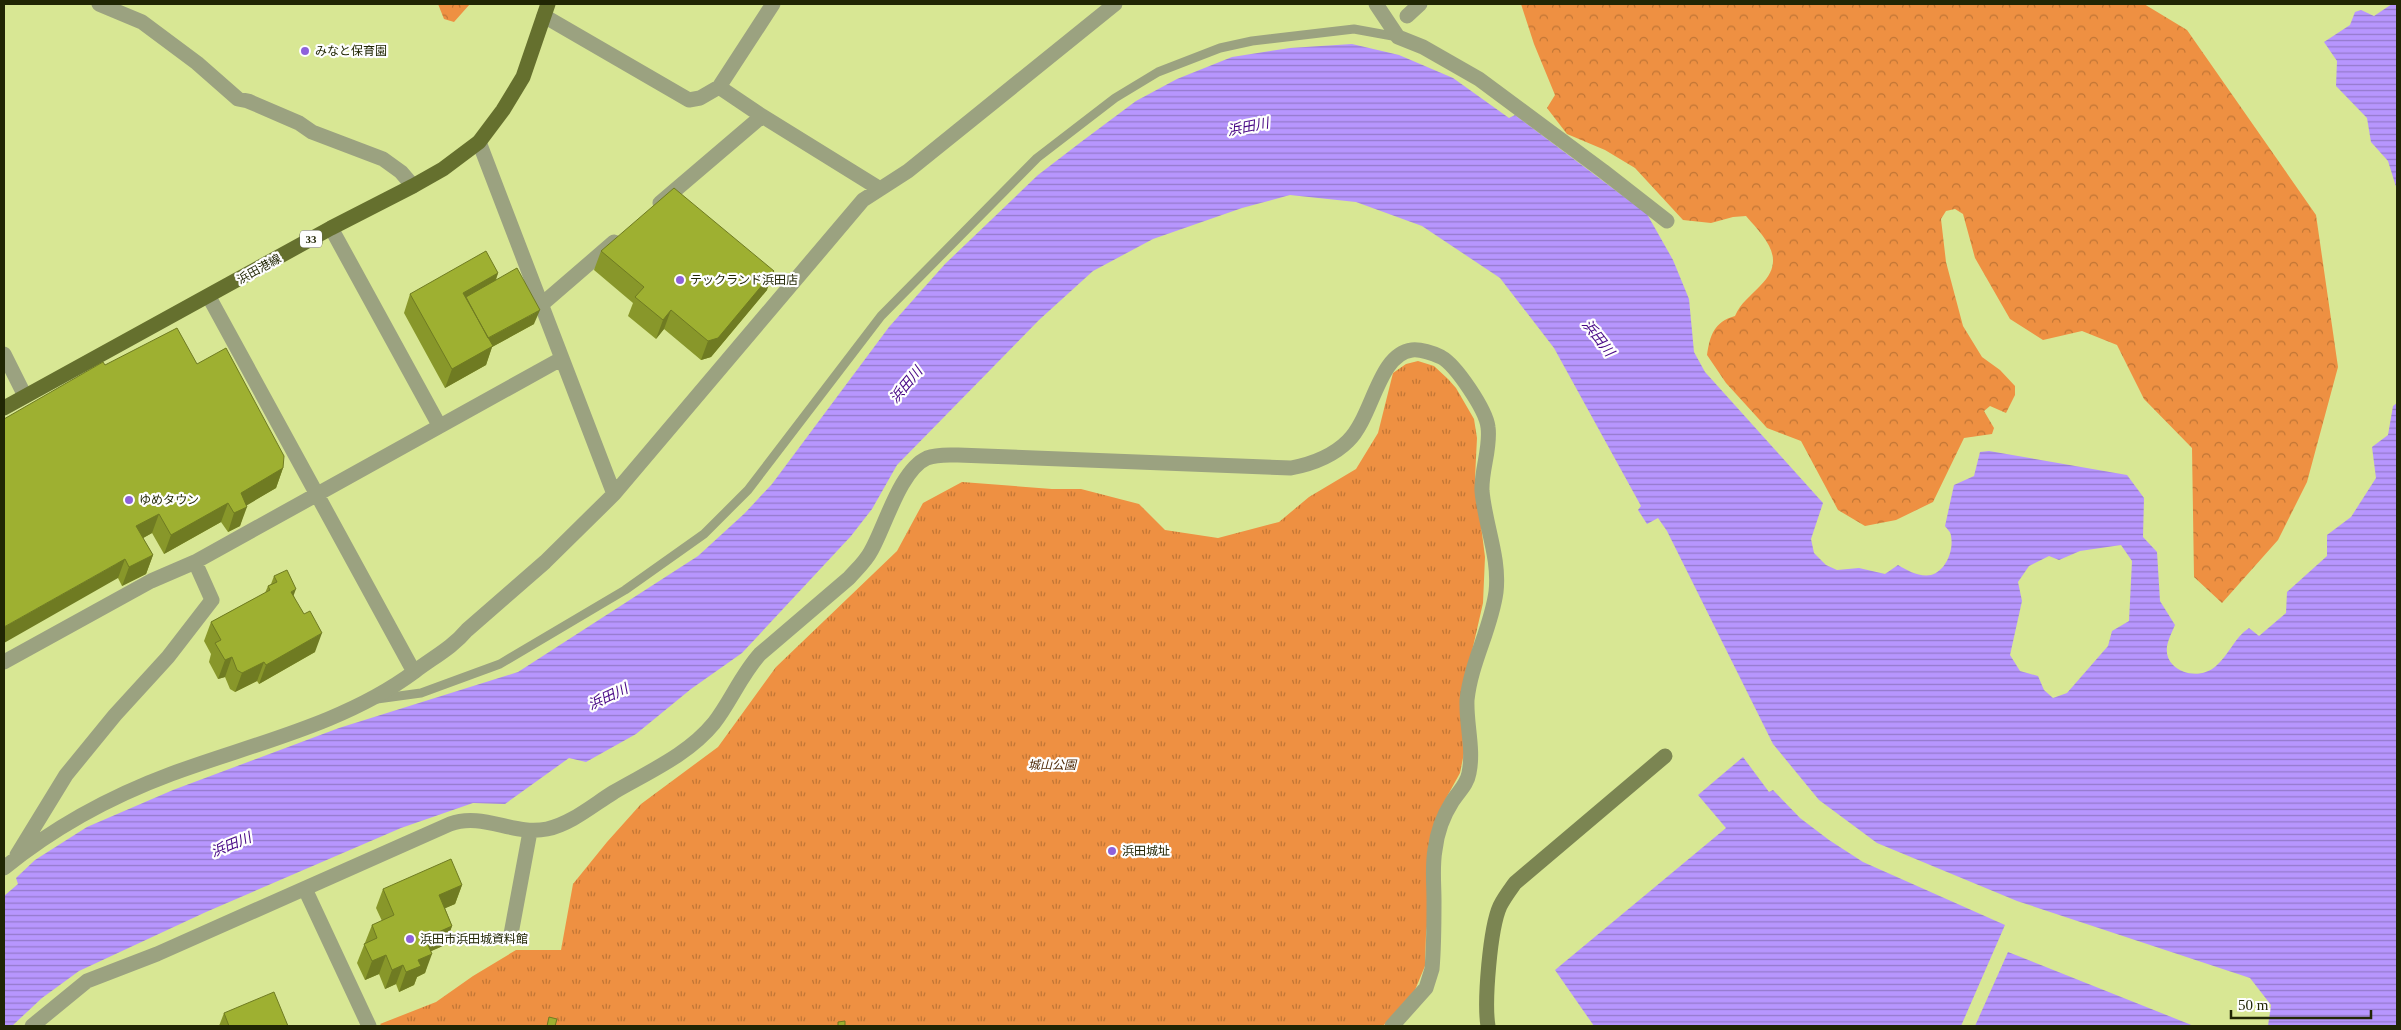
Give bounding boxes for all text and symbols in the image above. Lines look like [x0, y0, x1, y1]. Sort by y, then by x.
place label: みなと保育園 [315, 44, 387, 58]
marker: みなと保育園 [299, 45, 311, 57]
water label: 浜田川 [1226, 115, 1272, 138]
road number: 33 [300, 230, 322, 248]
street label: 浜田港線 [235, 251, 283, 287]
place label: テックランド浜田店 [690, 273, 798, 287]
marker: テックランド浜田店 [674, 274, 686, 286]
water label: 浜田川 [1579, 317, 1618, 361]
water label: 浜田川 [887, 363, 927, 406]
place label: ゆめタウン [139, 493, 199, 507]
marker: ゆめタウン [123, 494, 135, 506]
water label: 浜田川 [586, 680, 632, 713]
park label: 城山公園 [1028, 758, 1078, 772]
water label: 浜田川 [209, 829, 255, 860]
place label: 浜田城址 [1122, 844, 1170, 858]
marker: 浜田城址 [1106, 845, 1118, 857]
place label: 浜田市浜田城資料館 [420, 932, 528, 946]
marker: 浜田市浜田城資料館 [404, 933, 416, 945]
scale bar [2231, 988, 2371, 1020]
text: 50 m [2238, 997, 2269, 1013]

